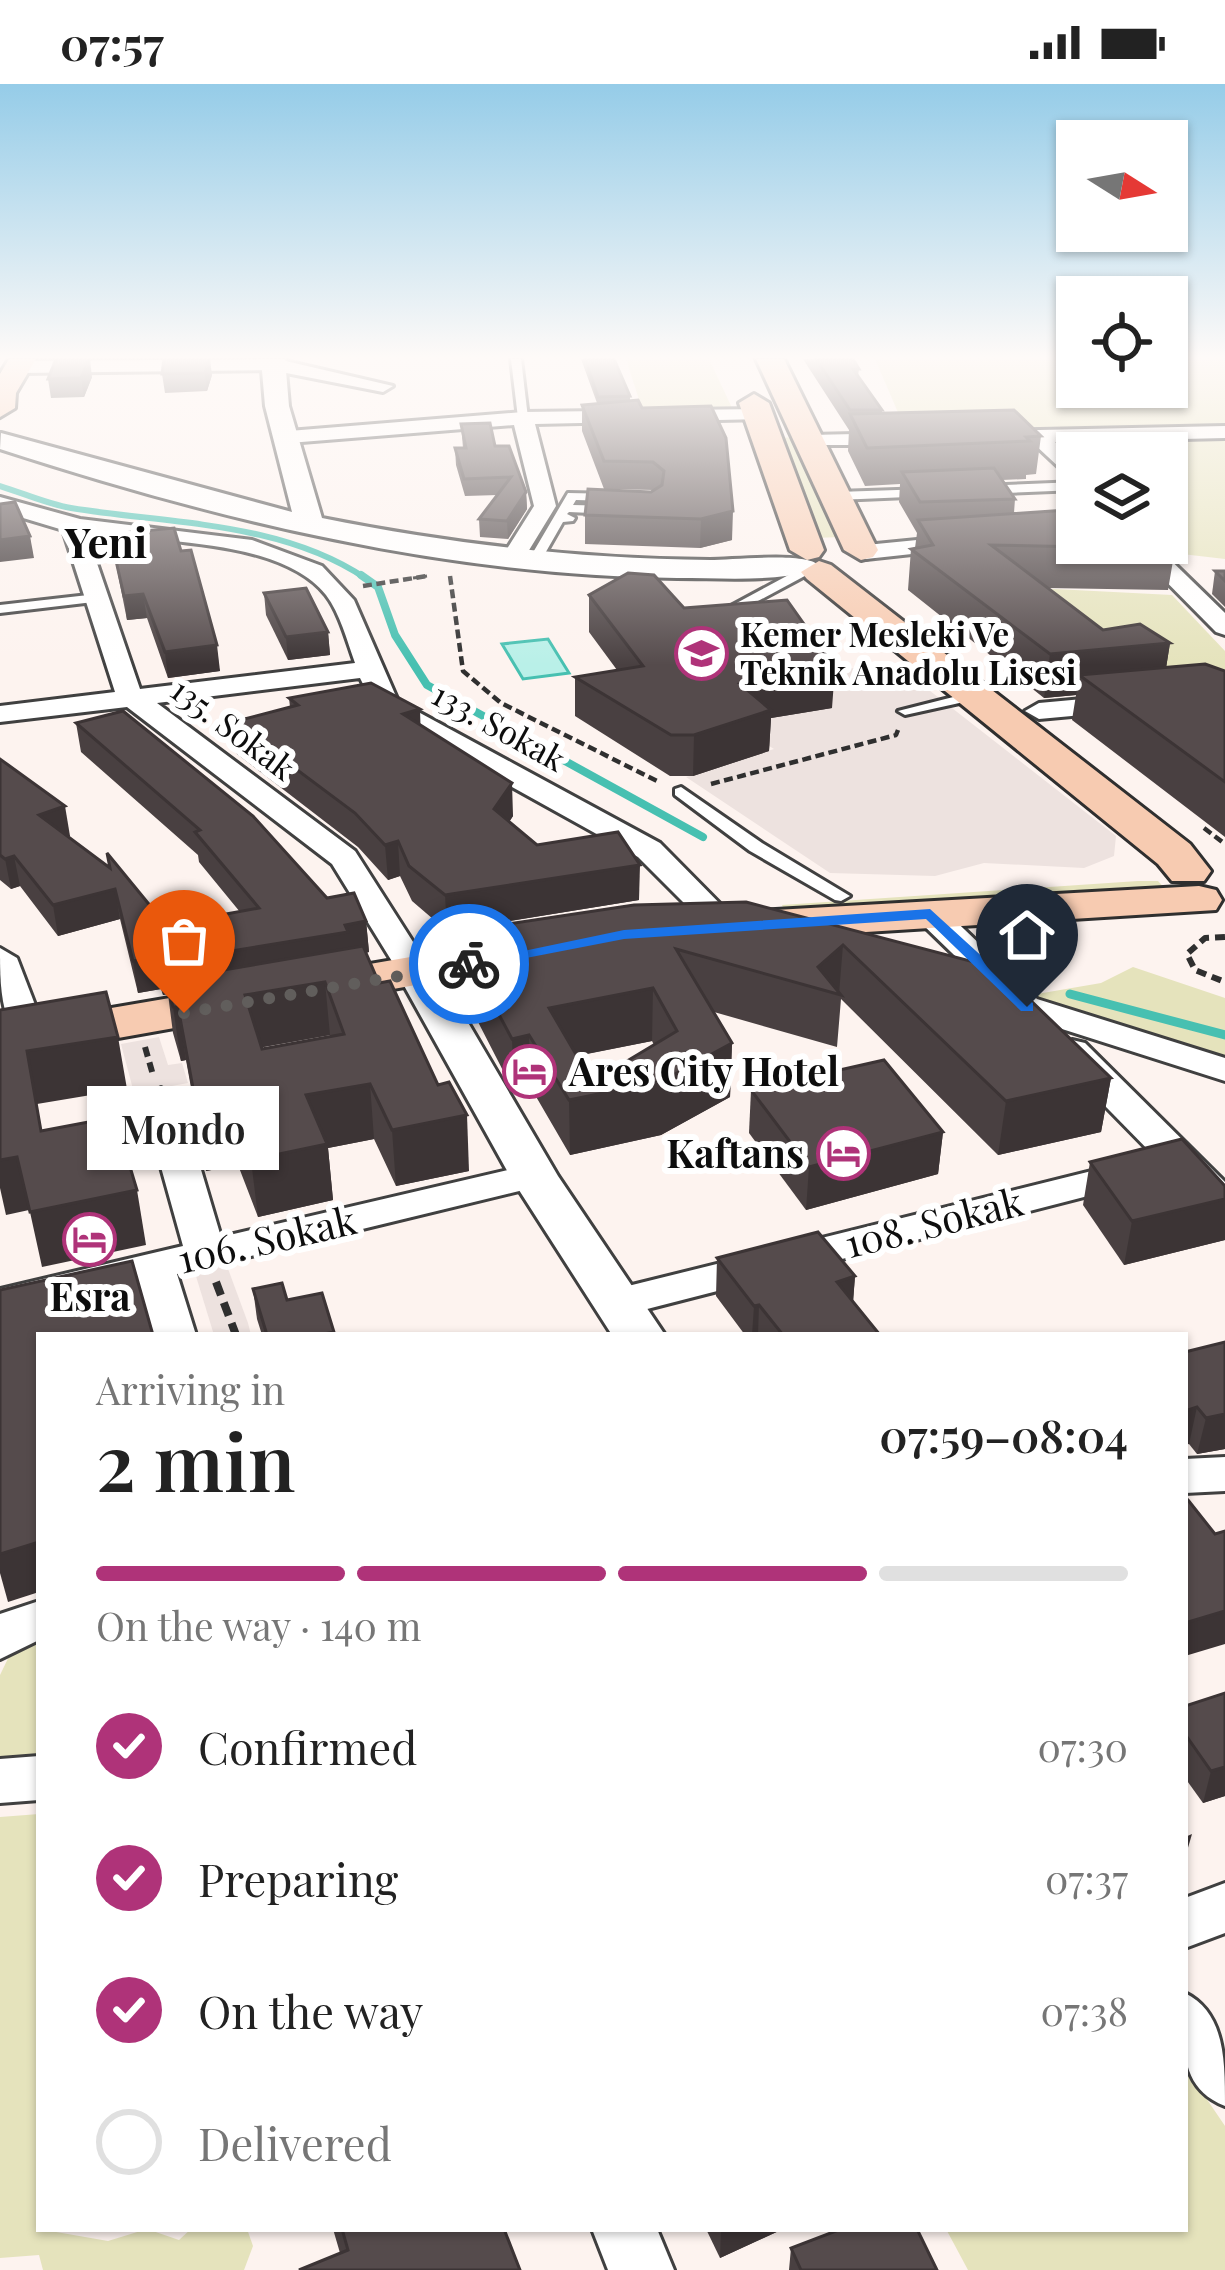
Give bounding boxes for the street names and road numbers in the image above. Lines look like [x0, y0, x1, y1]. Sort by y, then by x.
street label: 135. Sokak [163, 666, 305, 789]
street label: 133. Sokak [425, 671, 574, 780]
street label: 108. Sokak [839, 1174, 1028, 1268]
street label: 106. Sokak [172, 1192, 361, 1284]

